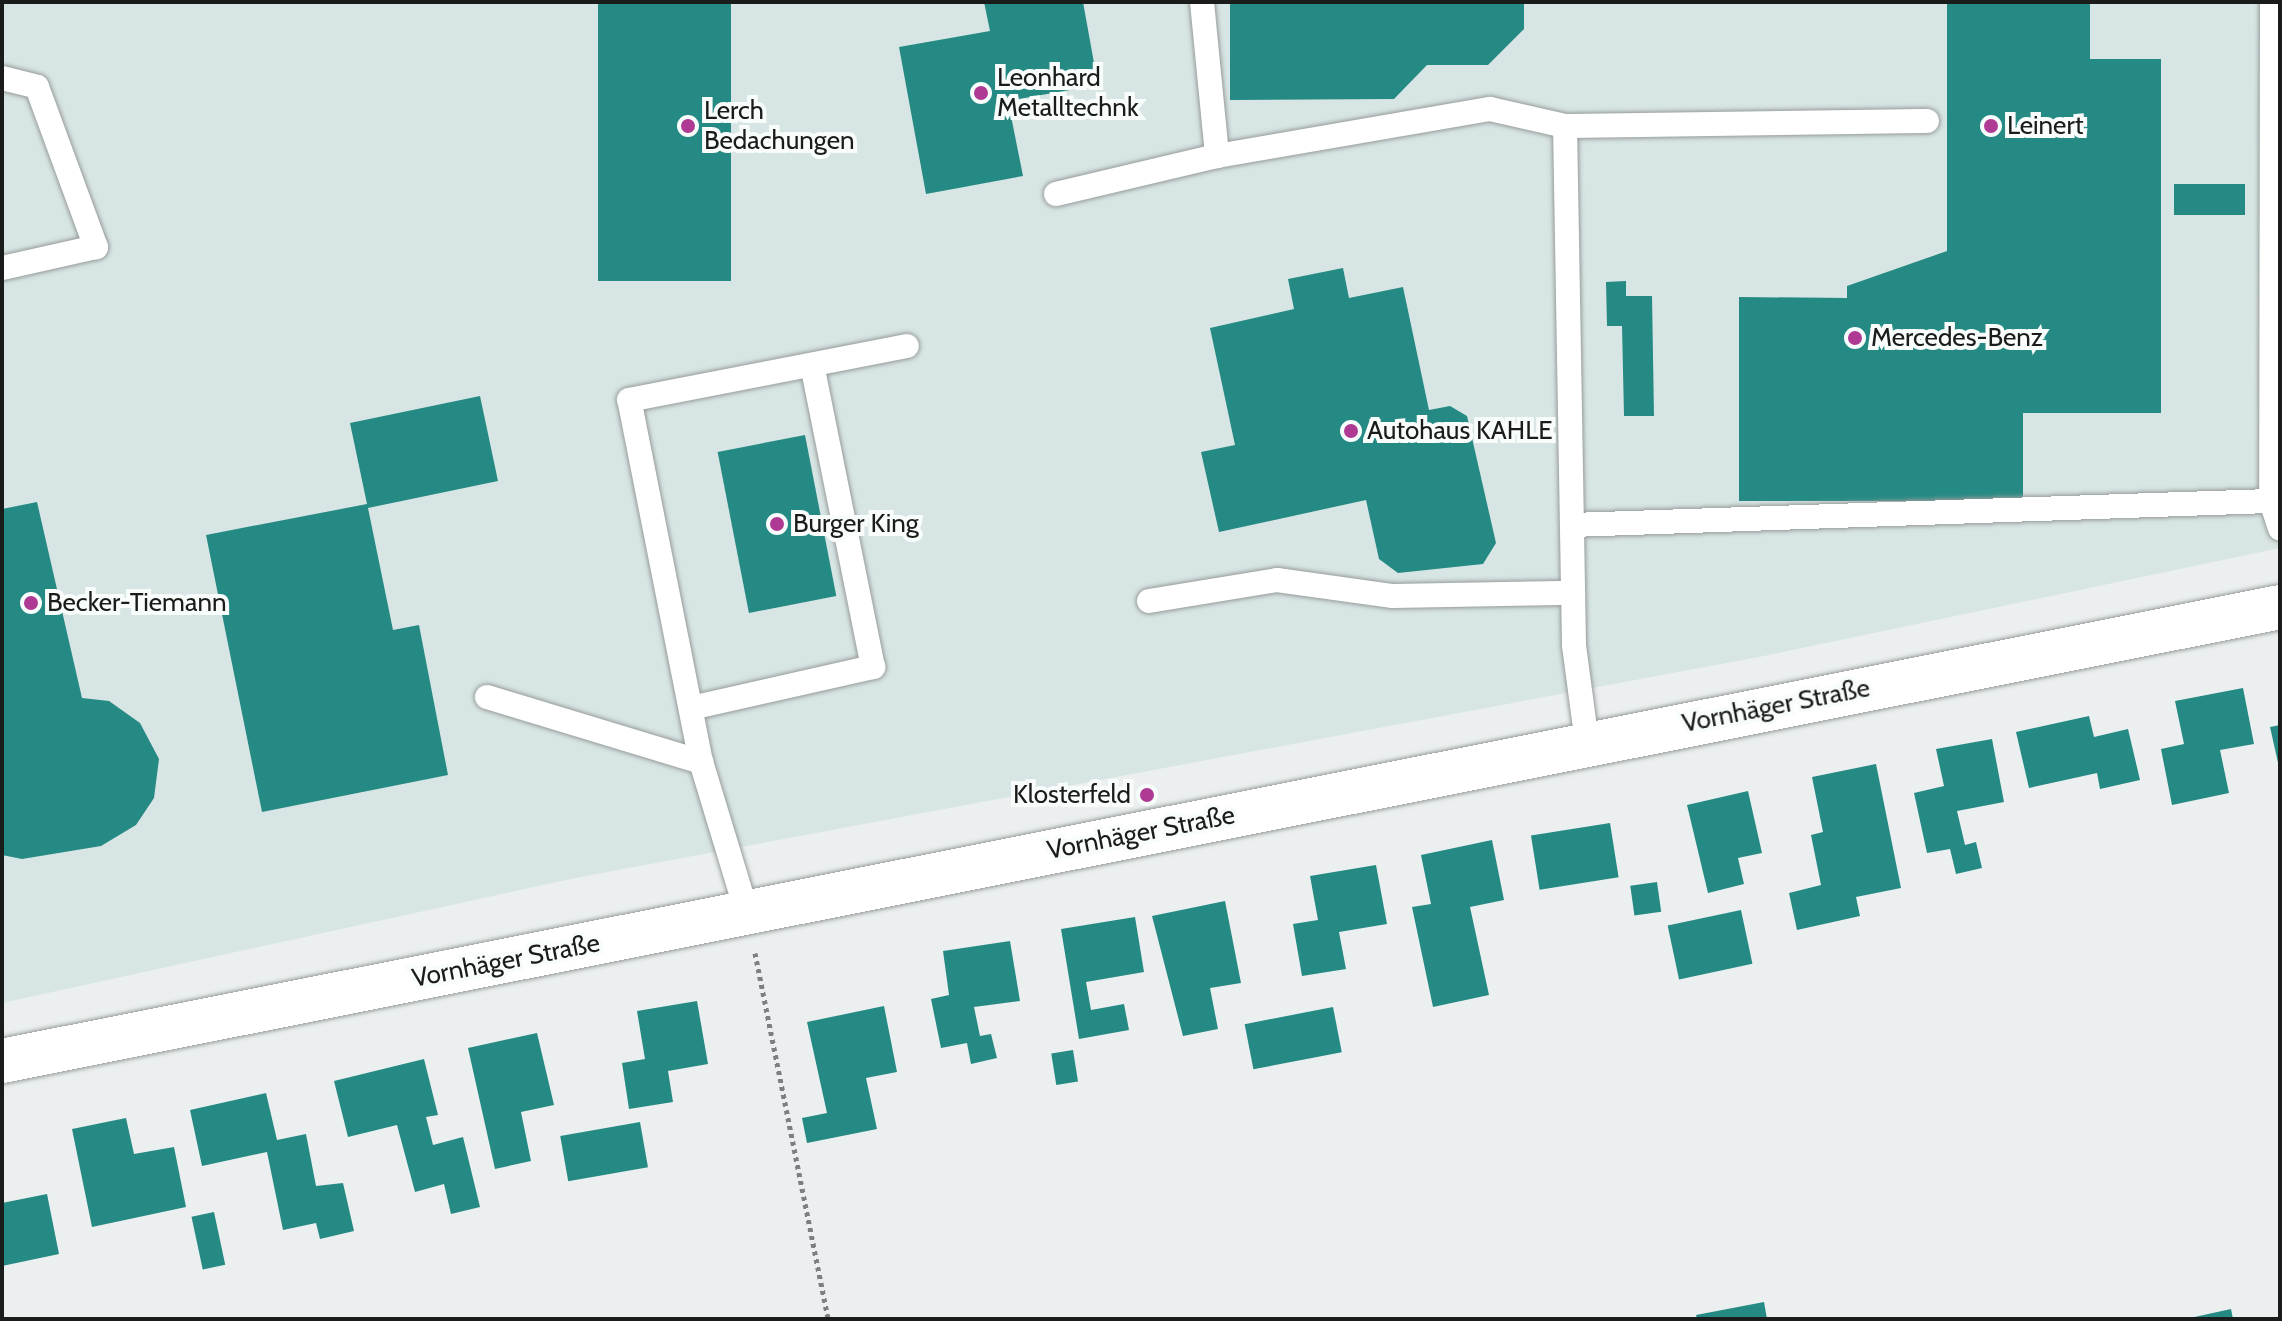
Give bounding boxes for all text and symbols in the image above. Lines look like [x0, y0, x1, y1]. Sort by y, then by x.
place label: Leonhard Metalltechnk [997, 62, 1139, 124]
marker: Leonhard Metalltechnk [972, 84, 990, 102]
place label: Lerch Bedachungen [704, 95, 855, 156]
place label: Leinert [2007, 110, 2083, 142]
marker: Lerch Bedachungen [679, 117, 697, 135]
marker: Leinert [1982, 117, 2000, 135]
place label: Mercedes-Benz [1871, 322, 2043, 354]
marker: Mercedes-Benz [1846, 329, 1864, 347]
place label: Autohaus KAHLE [1367, 415, 1553, 447]
marker: Autohaus KAHLE [1342, 422, 1360, 440]
place label: Burger King [793, 508, 919, 540]
marker: Burger King [768, 515, 786, 533]
place label: Becker-Tiemann [47, 587, 226, 619]
marker: Becker-Tiemann [22, 594, 40, 612]
street label: Vornhäger Straße [1680, 673, 1872, 739]
place label: Klosterfeld [1013, 779, 1131, 811]
marker: Klosterfeld [1138, 786, 1156, 804]
street label: Vornhäger Straße [1045, 800, 1237, 866]
street label: Vornhäger Straße [410, 928, 602, 994]

